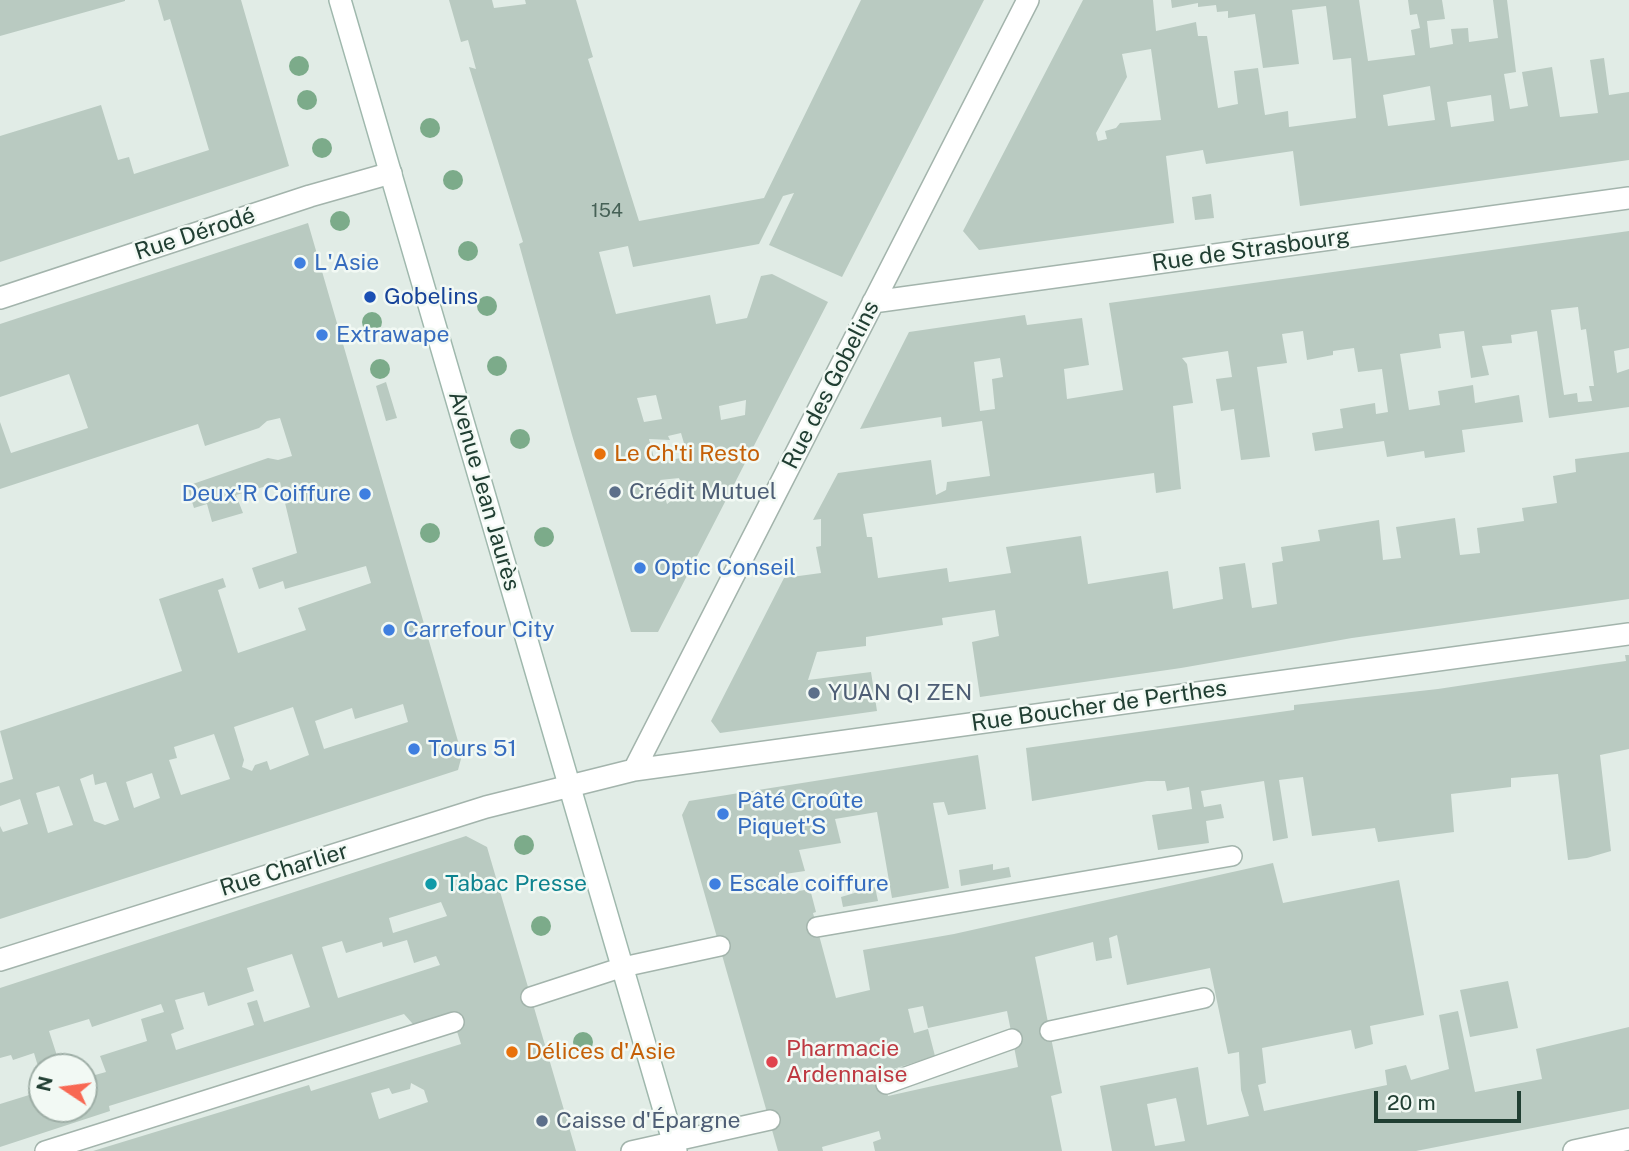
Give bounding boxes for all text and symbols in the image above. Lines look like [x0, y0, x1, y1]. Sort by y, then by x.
house number: 154 [591, 200, 623, 222]
street label: Rue Dérodé [131, 202, 259, 266]
street label: Rue de Strasbourg [1150, 222, 1352, 278]
place label: L'Asie [314, 249, 379, 277]
marker: L'Asie [292, 255, 308, 271]
place label: Gobelins [384, 283, 478, 311]
marker: Gobelins [362, 289, 378, 305]
street label: Rue des Gobelins [777, 296, 885, 474]
place label: Extrawape [336, 321, 449, 349]
marker: Extrawape [314, 327, 330, 343]
street label: Avenue Jean Jaurès [442, 388, 526, 594]
place label: Le Ch'ti Resto [614, 440, 760, 468]
marker: Le Ch'ti Resto [592, 446, 608, 462]
place label: Crédit Mutuel [629, 478, 777, 506]
place label: Deux'R Coiffure [181, 480, 351, 508]
marker: Crédit Mutuel [607, 484, 623, 500]
marker: Deux'R Coiffure [357, 486, 373, 502]
place label: Optic Conseil [654, 554, 796, 582]
marker: Optic Conseil [632, 560, 648, 576]
place label: Carrefour City [403, 616, 555, 644]
marker: Carrefour City [381, 622, 397, 638]
street label: Rue Boucher de Perthes [970, 674, 1228, 738]
place label: YUAN QI ZEN [828, 679, 972, 707]
marker: YUAN QI ZEN [806, 685, 822, 701]
place label: Tours 51 [428, 735, 517, 763]
marker: Tours 51 [406, 741, 422, 757]
place label: Pâté Croûte Piquet'S [737, 787, 864, 841]
marker: Pâté Croûte Piquet'S [715, 806, 731, 822]
street label: Rue Charlier [217, 837, 351, 903]
place label: Tabac Presse [445, 870, 587, 898]
place label: Escale coiffure [729, 870, 889, 898]
marker: Tabac Presse [423, 876, 439, 892]
marker: Escale coiffure [707, 876, 723, 892]
place label: Pharmacie Ardennaise [786, 1035, 907, 1089]
place label: Délices d'Asie [526, 1038, 676, 1066]
marker: Délices d'Asie [504, 1044, 520, 1060]
north arrow [28, 1053, 98, 1123]
marker: Pharmacie Ardennaise [764, 1054, 780, 1070]
text: N [32, 1074, 57, 1093]
scale bar [1377, 1078, 1524, 1122]
text: 20 m [1387, 1090, 1436, 1115]
place label: Caisse d'Épargne [556, 1107, 741, 1135]
marker: Caisse d'Épargne [534, 1113, 550, 1129]

